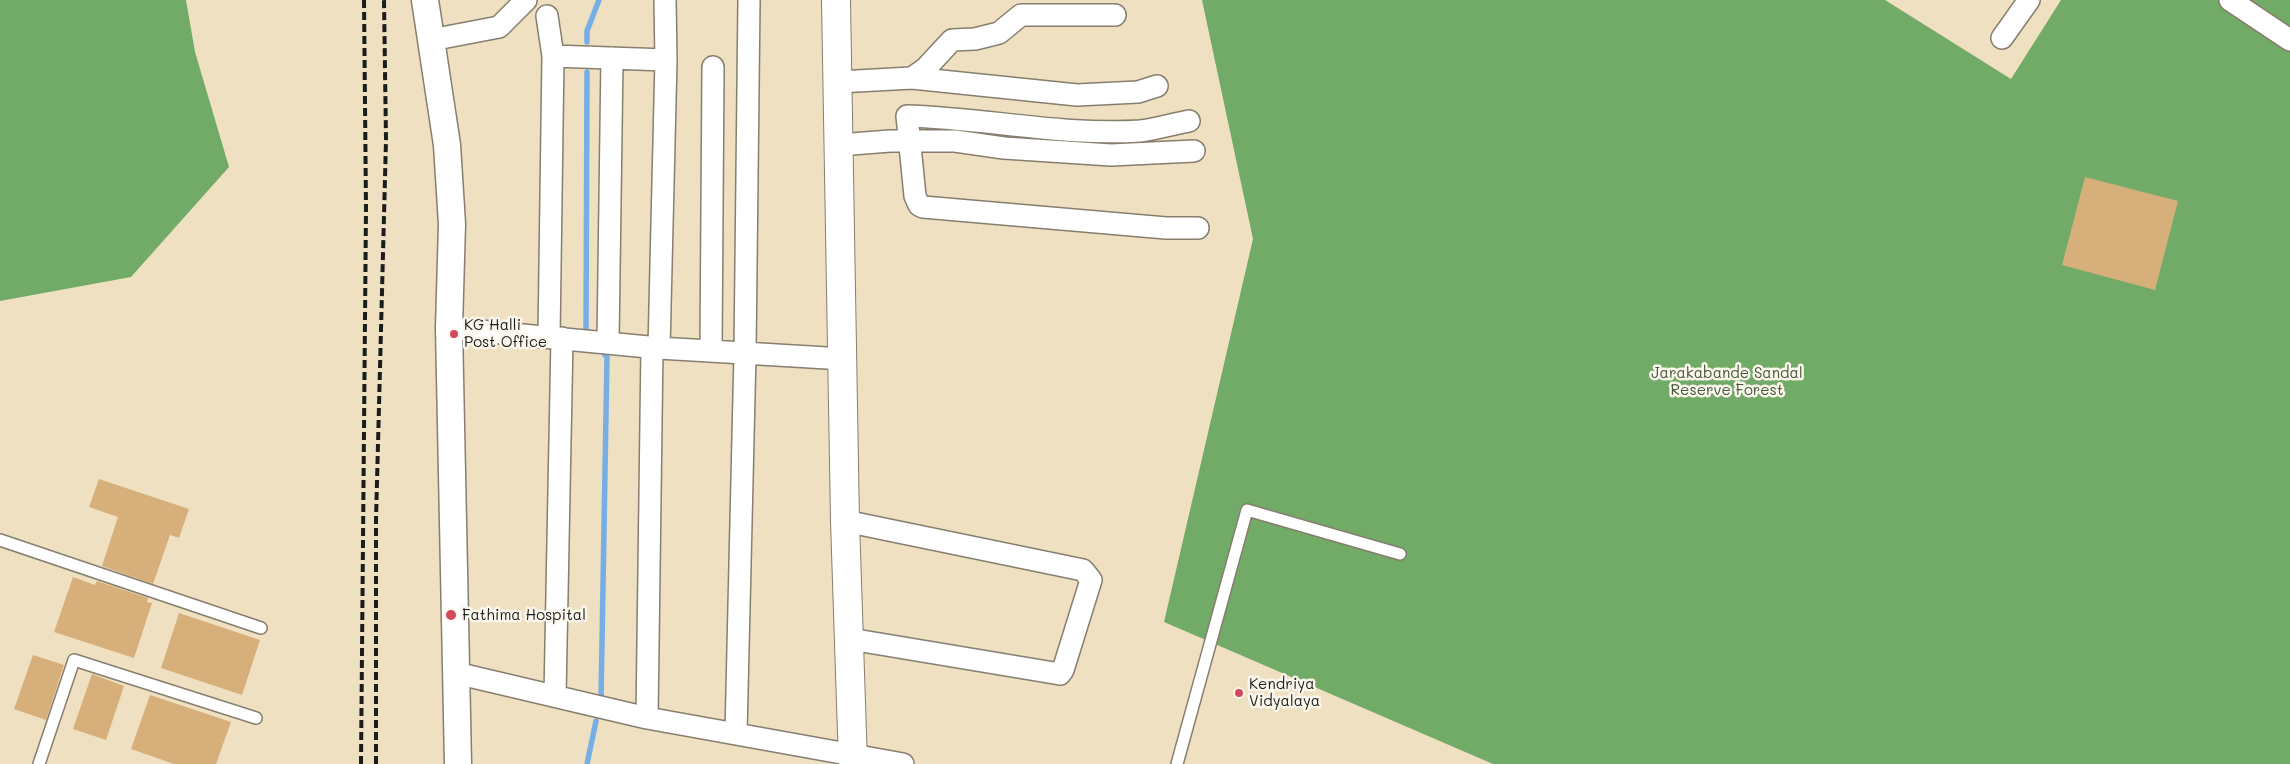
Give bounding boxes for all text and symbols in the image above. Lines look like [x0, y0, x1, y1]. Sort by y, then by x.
place label: KG Halli Post Office [464, 316, 547, 351]
marker: KG Halli Post Office [448, 328, 460, 340]
park label: Jarakabande Sandal Reserve Forest [1651, 364, 1803, 399]
place label: Fathima Hospital [462, 606, 586, 624]
marker: Fathima Hospital [444, 608, 458, 622]
place label: Kendriya Vidyalaya [1249, 675, 1320, 710]
marker: Kendriya Vidyalaya [1233, 687, 1245, 699]

